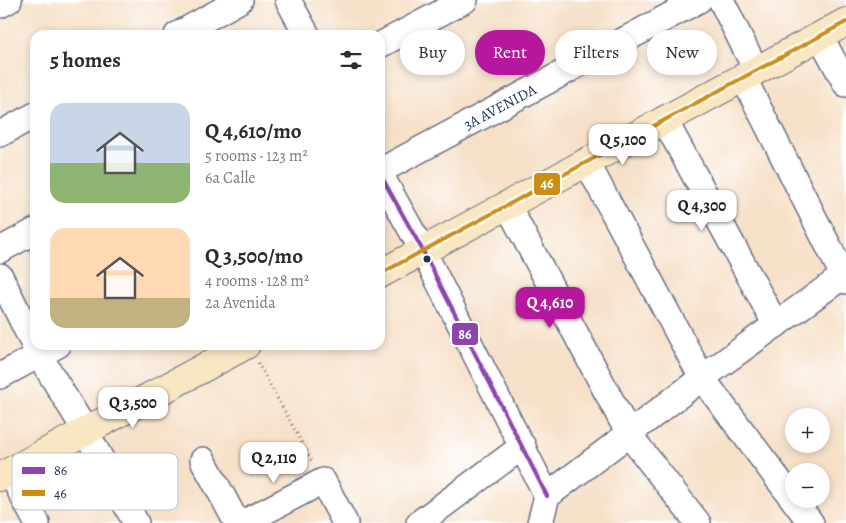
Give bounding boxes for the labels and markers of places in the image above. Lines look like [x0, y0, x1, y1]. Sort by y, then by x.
pin: Q 5,100 [577, 124, 669, 166]
pin: Q 4,300 [656, 190, 748, 232]
unlabelled marker [422, 254, 432, 264]
pin: Q 4,610 [504, 286, 596, 329]
pin: Q 3,500 [87, 386, 179, 429]
pin: Q 2,110 [228, 442, 320, 484]

